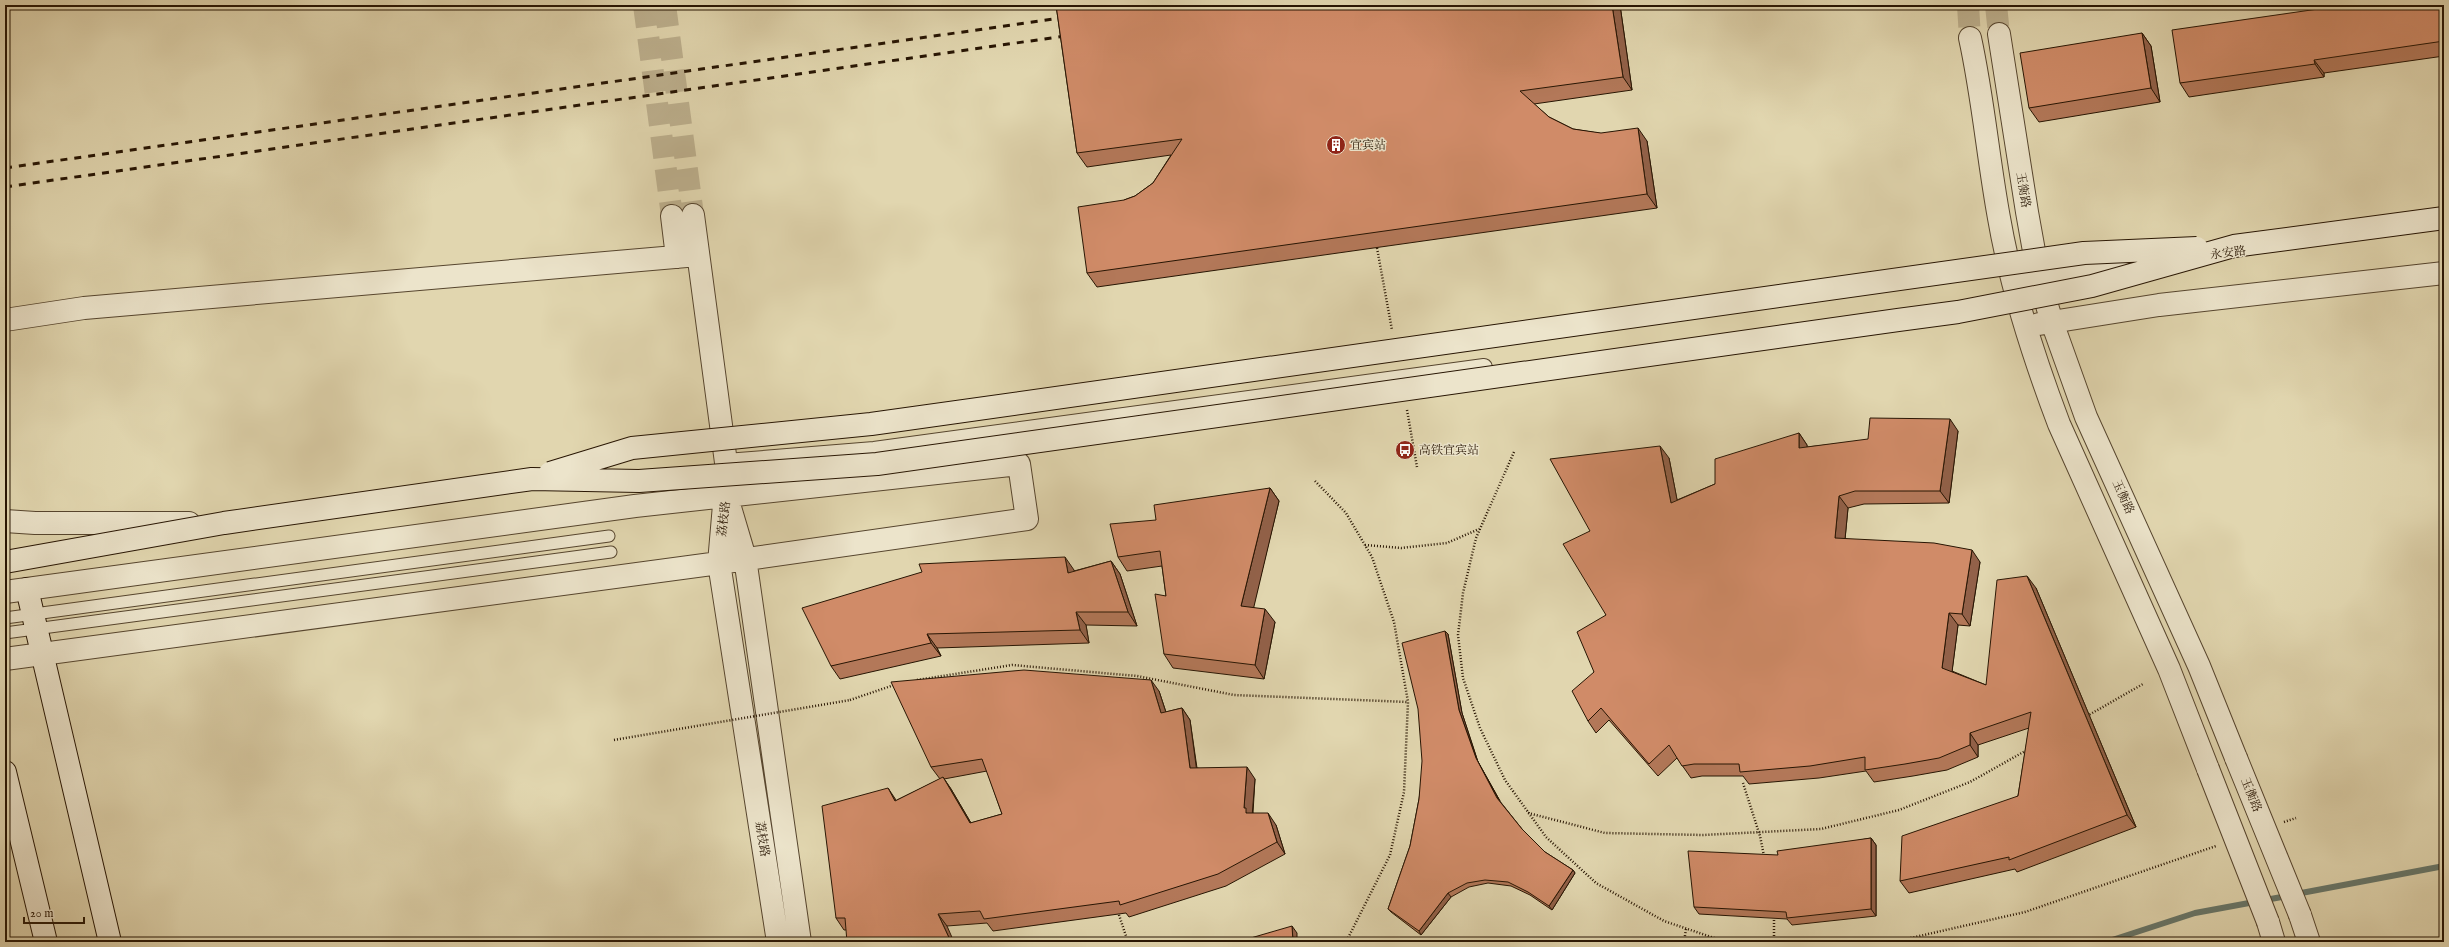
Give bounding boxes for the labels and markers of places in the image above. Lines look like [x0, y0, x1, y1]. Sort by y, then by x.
building icon: 宜宾站 [1325, 134, 1347, 156]
place label: 宜宾站 [1350, 138, 1386, 153]
bus stop icon: 高铁宜宾站 [1394, 439, 1416, 461]
place label: 高铁宜宾站 [1419, 443, 1479, 458]

